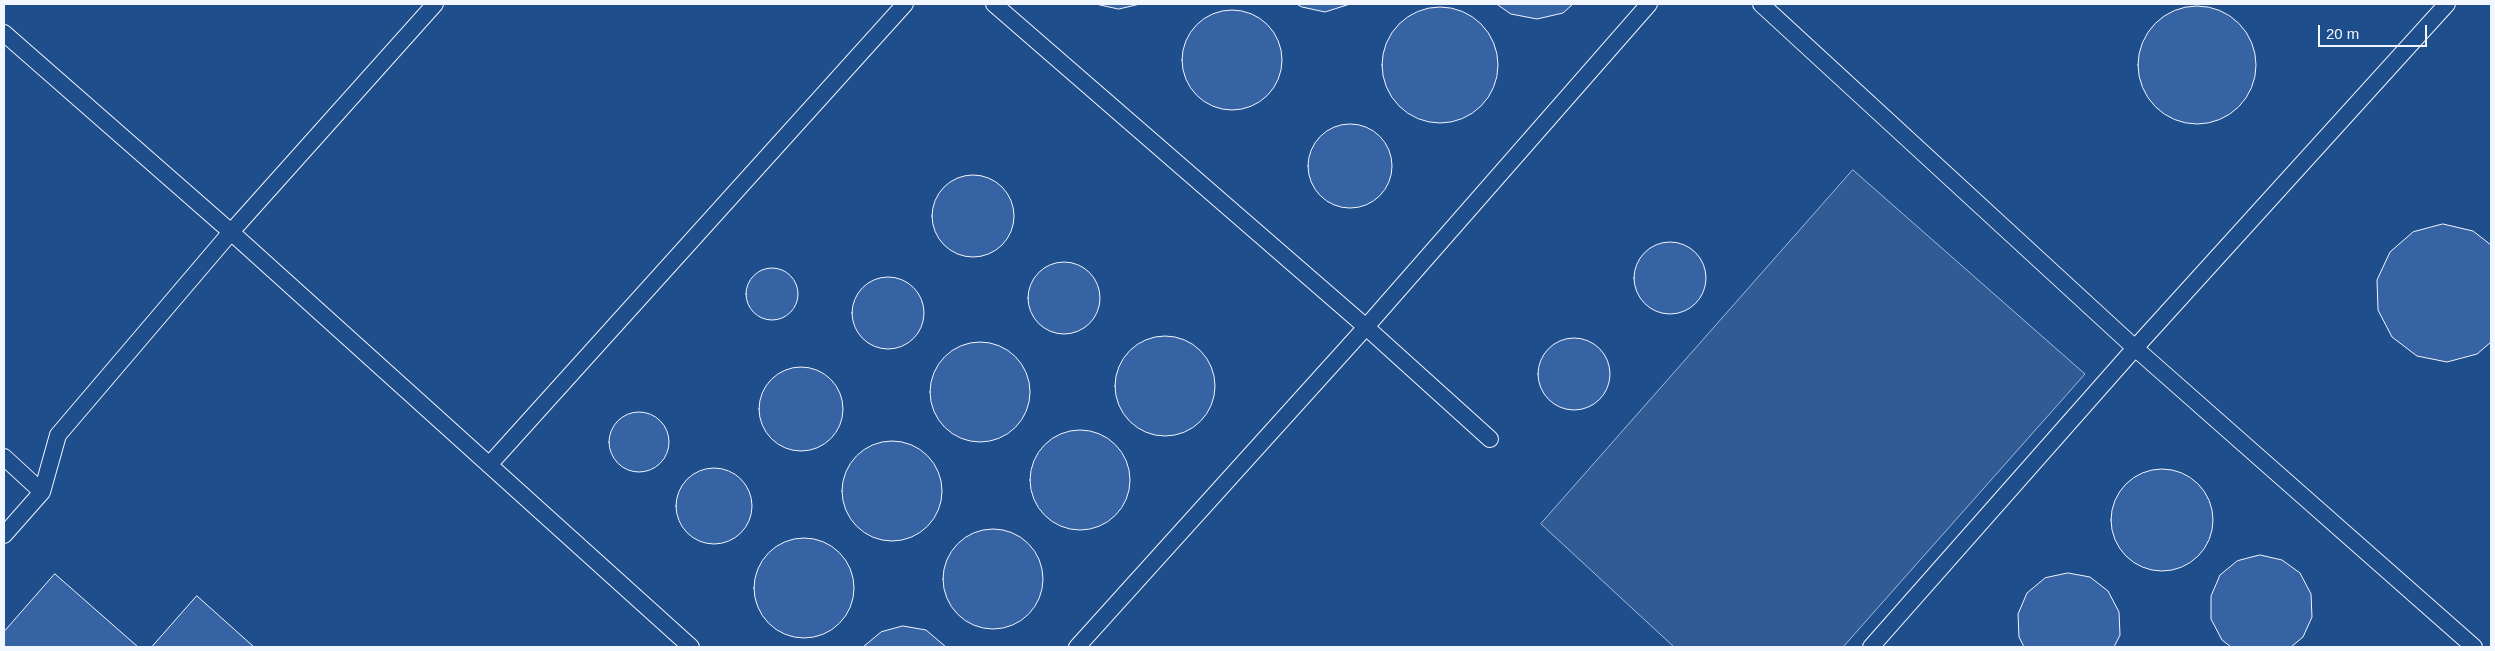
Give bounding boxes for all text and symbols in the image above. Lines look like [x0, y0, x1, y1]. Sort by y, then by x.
scale bar [2320, 15, 2429, 47]
text: 20 m [2326, 25, 2359, 42]

